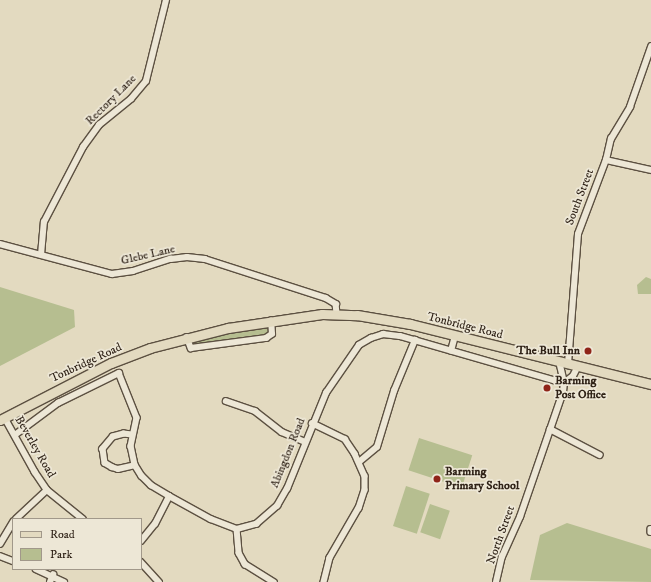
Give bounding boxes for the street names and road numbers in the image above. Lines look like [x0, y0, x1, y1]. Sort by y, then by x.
street label: Rectory Lane [83, 72, 139, 128]
street label: South Street [563, 167, 597, 227]
street label: Glebe Lane [120, 242, 176, 268]
street label: Tonbridge Road [426, 310, 504, 342]
street label: Tonbridge Road [48, 340, 124, 386]
street label: Beverley Road [12, 414, 58, 480]
street label: Abingdon Road [267, 416, 309, 490]
street label: North Street [484, 504, 518, 566]

